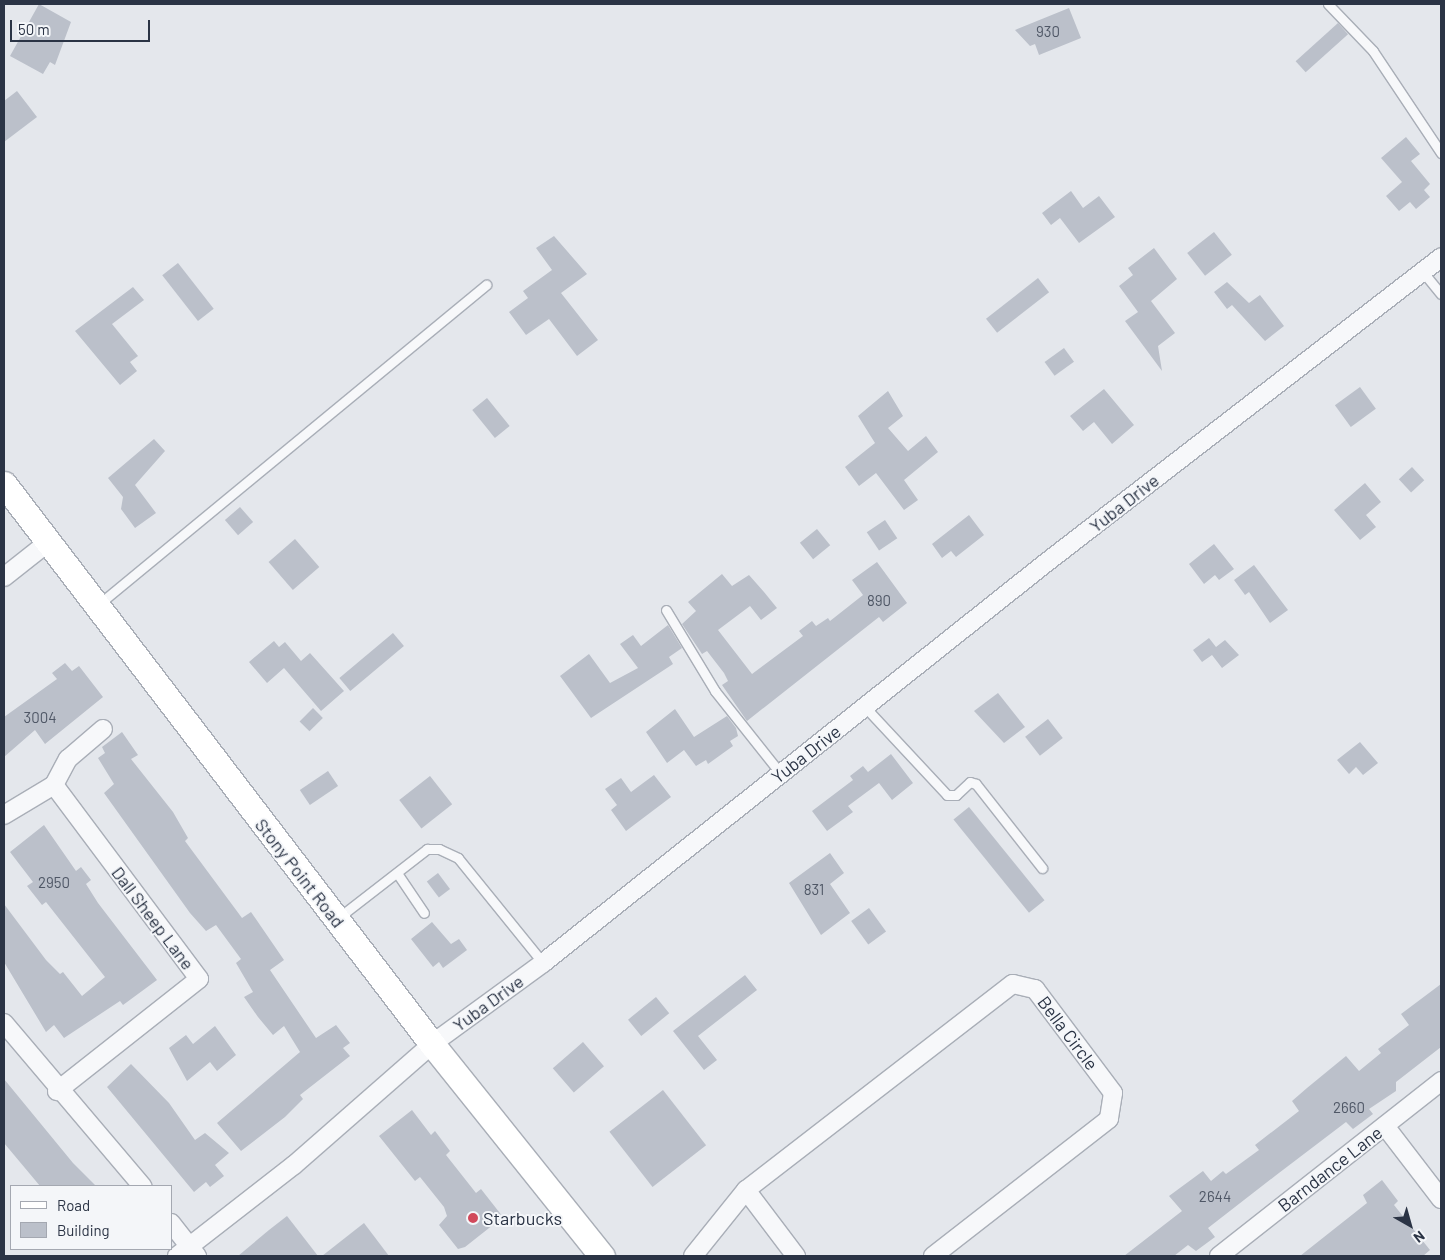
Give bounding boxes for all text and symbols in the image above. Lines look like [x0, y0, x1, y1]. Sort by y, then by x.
scale bar [12, 10, 152, 42]
text: 50 m [18, 20, 50, 38]
house number: 930 [1036, 23, 1060, 41]
street label: Yuba Drive [1085, 469, 1163, 537]
house number: 890 [867, 592, 891, 610]
house number: 3004 [24, 709, 56, 727]
street label: Yuba Drive [767, 720, 845, 788]
street label: Stony Point Road [251, 814, 349, 932]
street label: Dall Sheep Lane [107, 862, 199, 974]
house number: 2950 [38, 874, 70, 892]
house number: 831 [804, 881, 824, 899]
street label: Yuba Drive [448, 970, 528, 1036]
street label: Bella Circle [1033, 992, 1103, 1074]
house number: 2660 [1333, 1099, 1365, 1117]
street label: Barndance Lane [1274, 1122, 1386, 1216]
legend [10, 1185, 172, 1250]
house number: 2644 [1199, 1188, 1231, 1206]
text: Road [57, 1196, 90, 1214]
north arrow [1385, 1200, 1435, 1250]
place label: Starbucks [483, 1207, 562, 1229]
marker: Starbucks [467, 1212, 479, 1224]
text: Building [57, 1221, 110, 1239]
text: N [1411, 1228, 1428, 1247]

